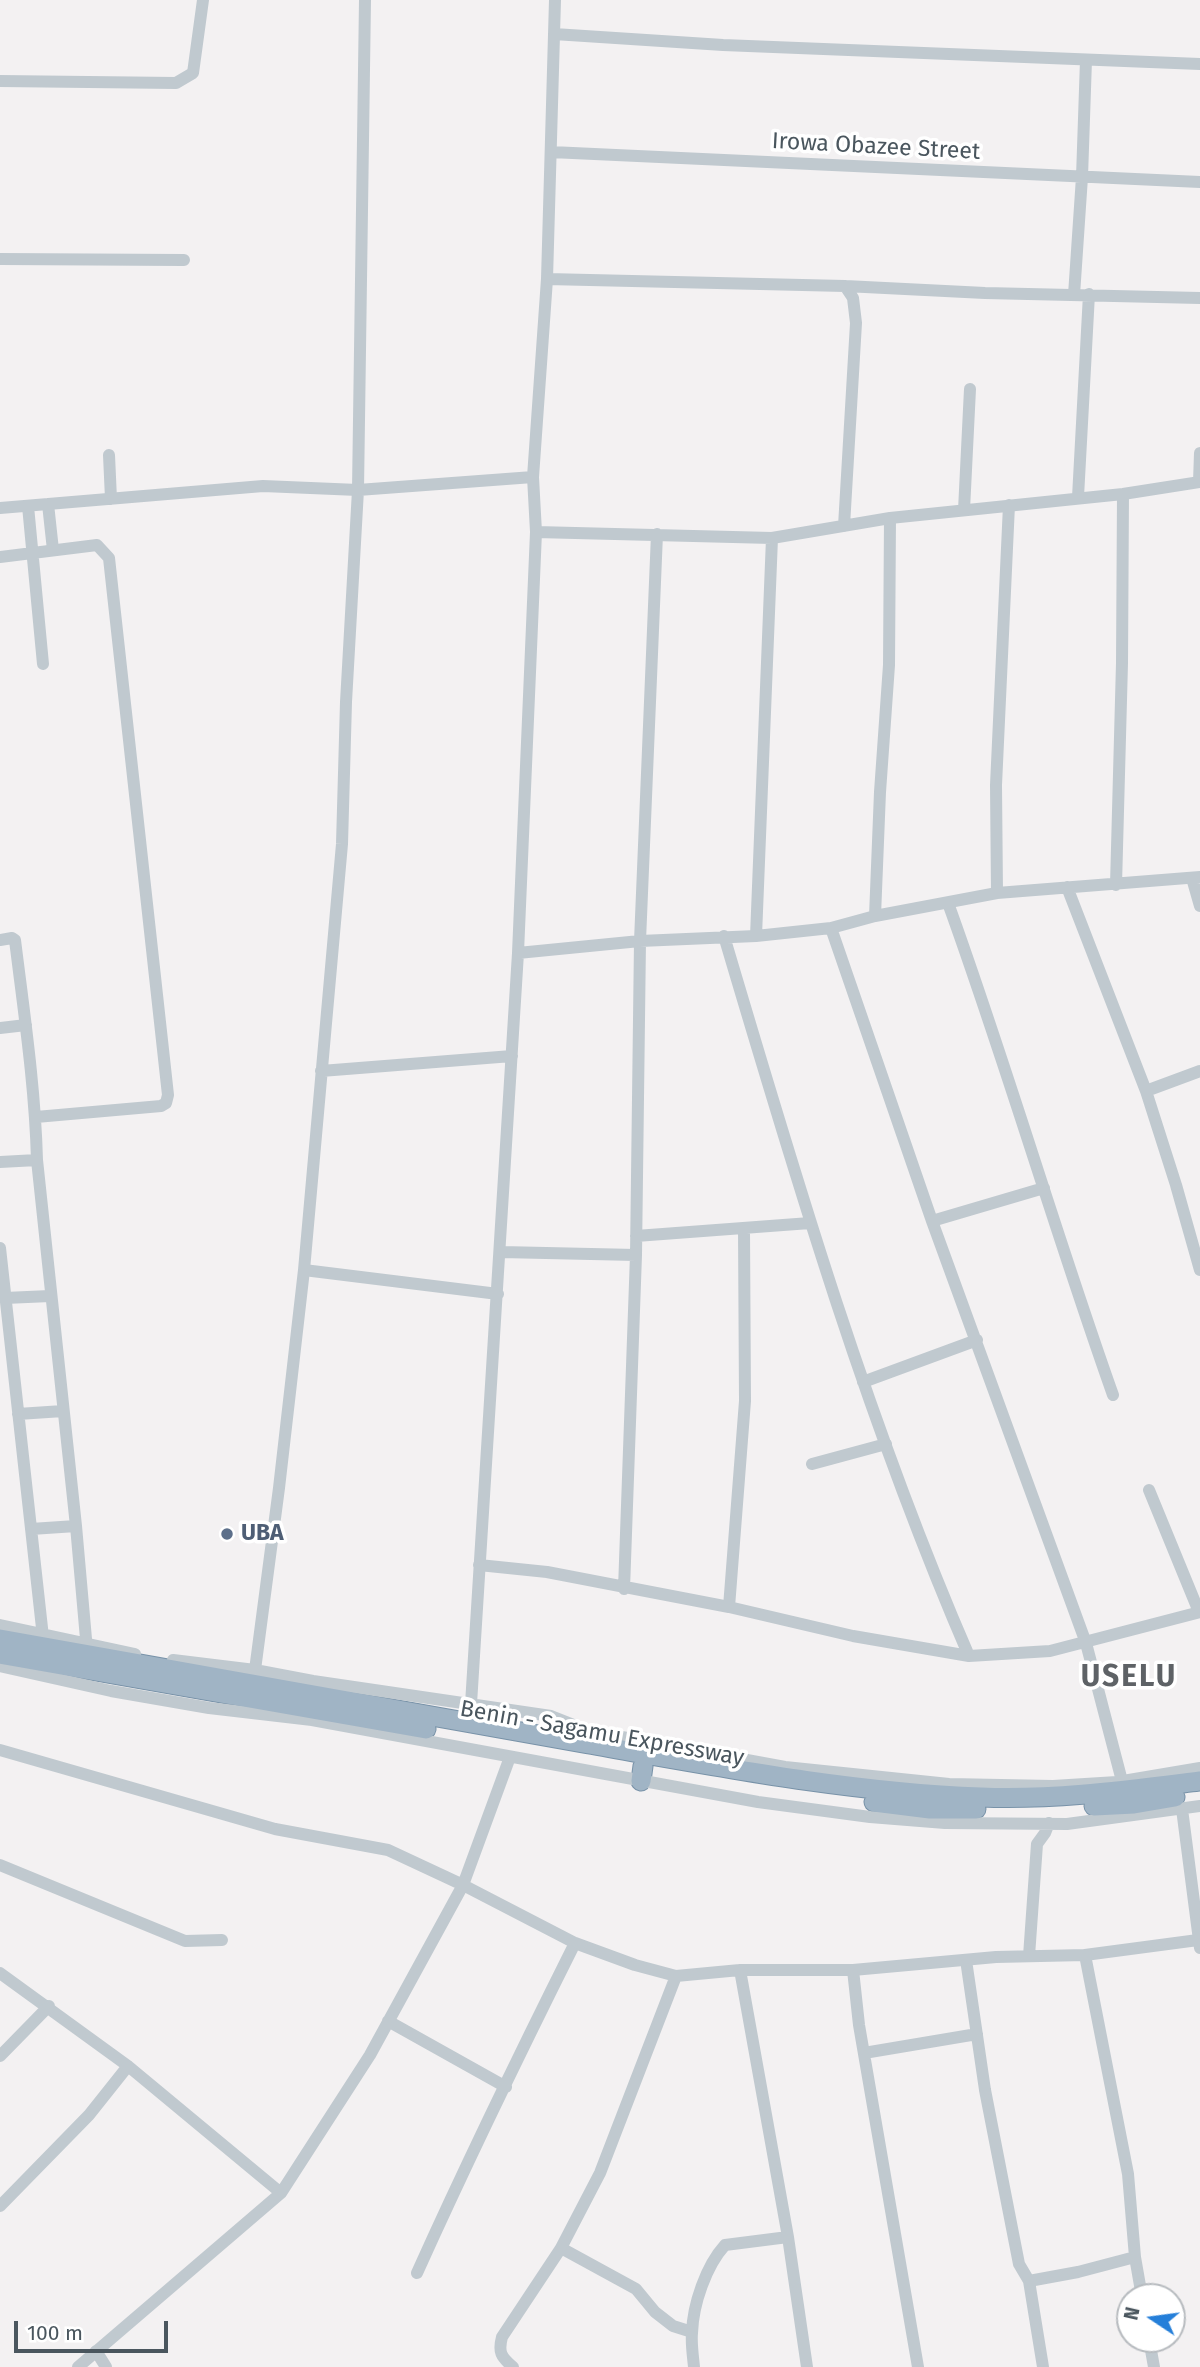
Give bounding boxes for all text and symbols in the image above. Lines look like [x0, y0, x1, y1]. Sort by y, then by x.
street label: Irowa Obazee Street [771, 128, 981, 166]
place label: UBA [241, 1520, 284, 1548]
marker: UBA [219, 1526, 235, 1542]
district label: USELU [1081, 1660, 1177, 1696]
street label: Benin - Sagamu Expressway [458, 1695, 746, 1773]
north arrow [1116, 2283, 1186, 2353]
text: N [1119, 2305, 1145, 2322]
scale bar [18, 2308, 172, 2352]
text: 100 m [27, 2320, 83, 2346]

